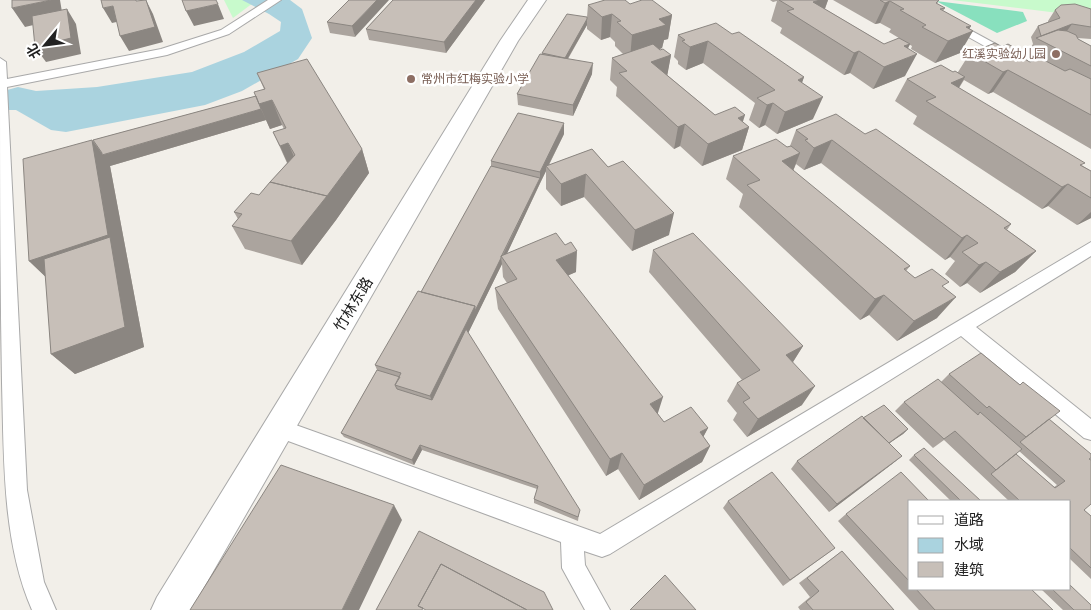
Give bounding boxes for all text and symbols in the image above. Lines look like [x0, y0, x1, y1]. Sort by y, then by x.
north arrow [20, 20, 70, 70]
text: 北 [23, 41, 44, 61]
place label: 红溪实验幼儿园 [962, 47, 1046, 61]
marker: 红溪实验幼儿园 [1050, 48, 1062, 60]
place label: 常州市红梅实验小学 [421, 72, 529, 86]
marker: 常州市红梅实验小学 [405, 73, 417, 85]
street label: 竹林东路 [330, 274, 376, 334]
legend [908, 500, 1071, 590]
text: 道路 [954, 511, 984, 528]
text: 水域 [954, 536, 984, 553]
text: 建筑 [954, 561, 984, 578]

